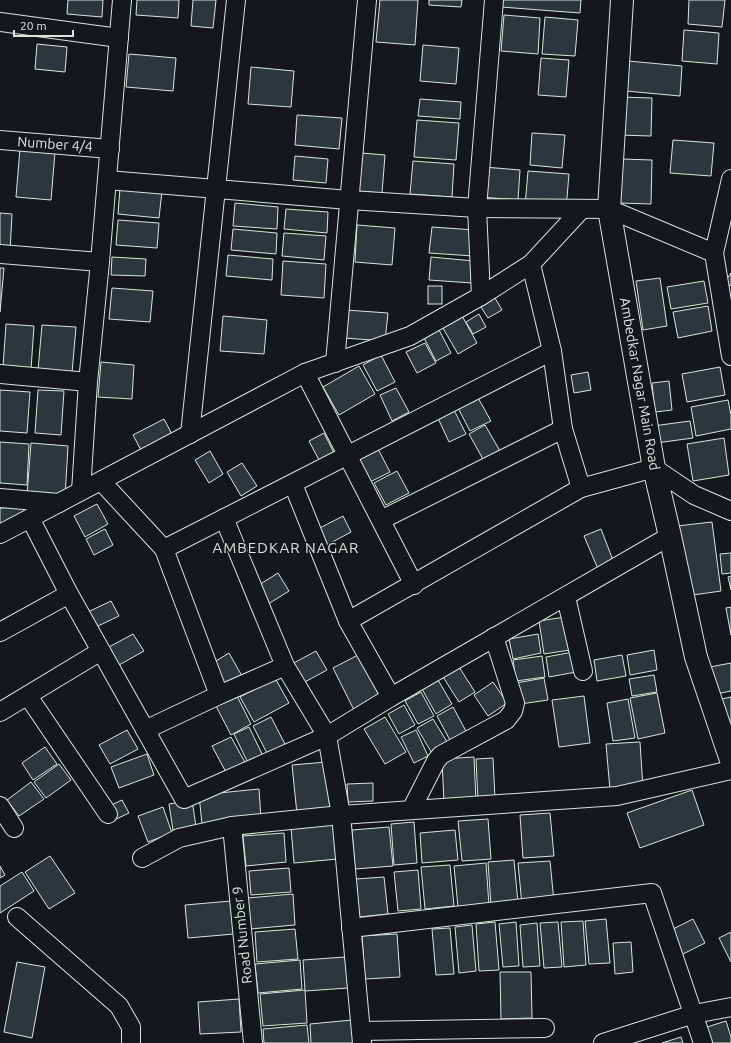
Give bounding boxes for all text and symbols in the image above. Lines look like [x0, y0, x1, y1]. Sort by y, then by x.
scale bar [14, 12, 73, 38]
text: 20 m [20, 19, 47, 32]
street label: Number 4/4 [17, 133, 93, 155]
street label: Ambedkar Nagar Main Road [617, 296, 663, 472]
district label: AMBEDKAR NAGAR [213, 539, 359, 556]
street label: Road Number 9 [229, 885, 255, 985]

